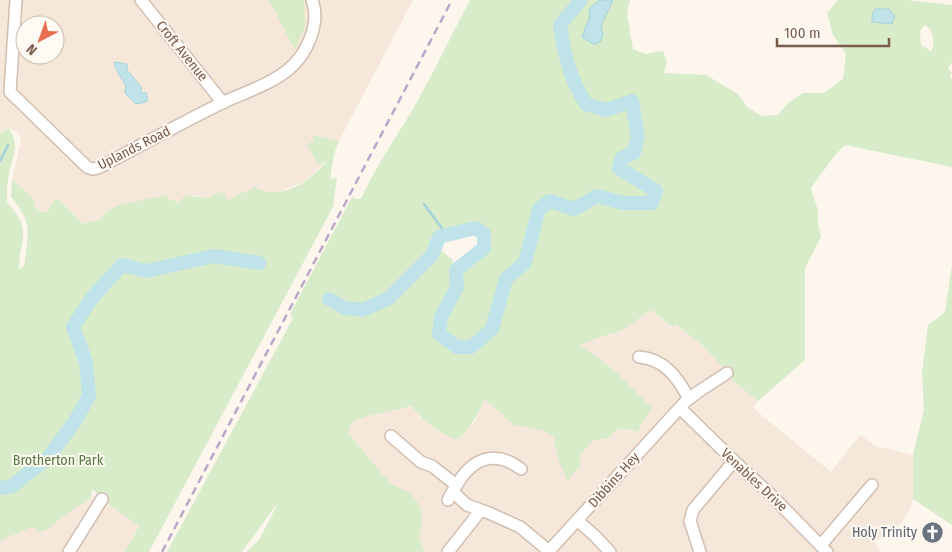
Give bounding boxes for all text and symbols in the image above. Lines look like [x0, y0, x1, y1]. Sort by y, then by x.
north arrow [15, 15, 65, 65]
scale bar [777, 15, 890, 47]
street label: Croft Avenue [152, 17, 212, 85]
text: 100 m [784, 24, 821, 42]
text: N [23, 40, 41, 59]
street label: Uplands Road [95, 122, 173, 174]
street label: Venables Drive [717, 445, 791, 515]
street label: Dibbins Hey [585, 448, 644, 511]
park label: Brotherton Park [13, 452, 104, 469]
church icon: Holy Trinity [921, 520, 945, 544]
place label: Holy Trinity [852, 524, 918, 541]

